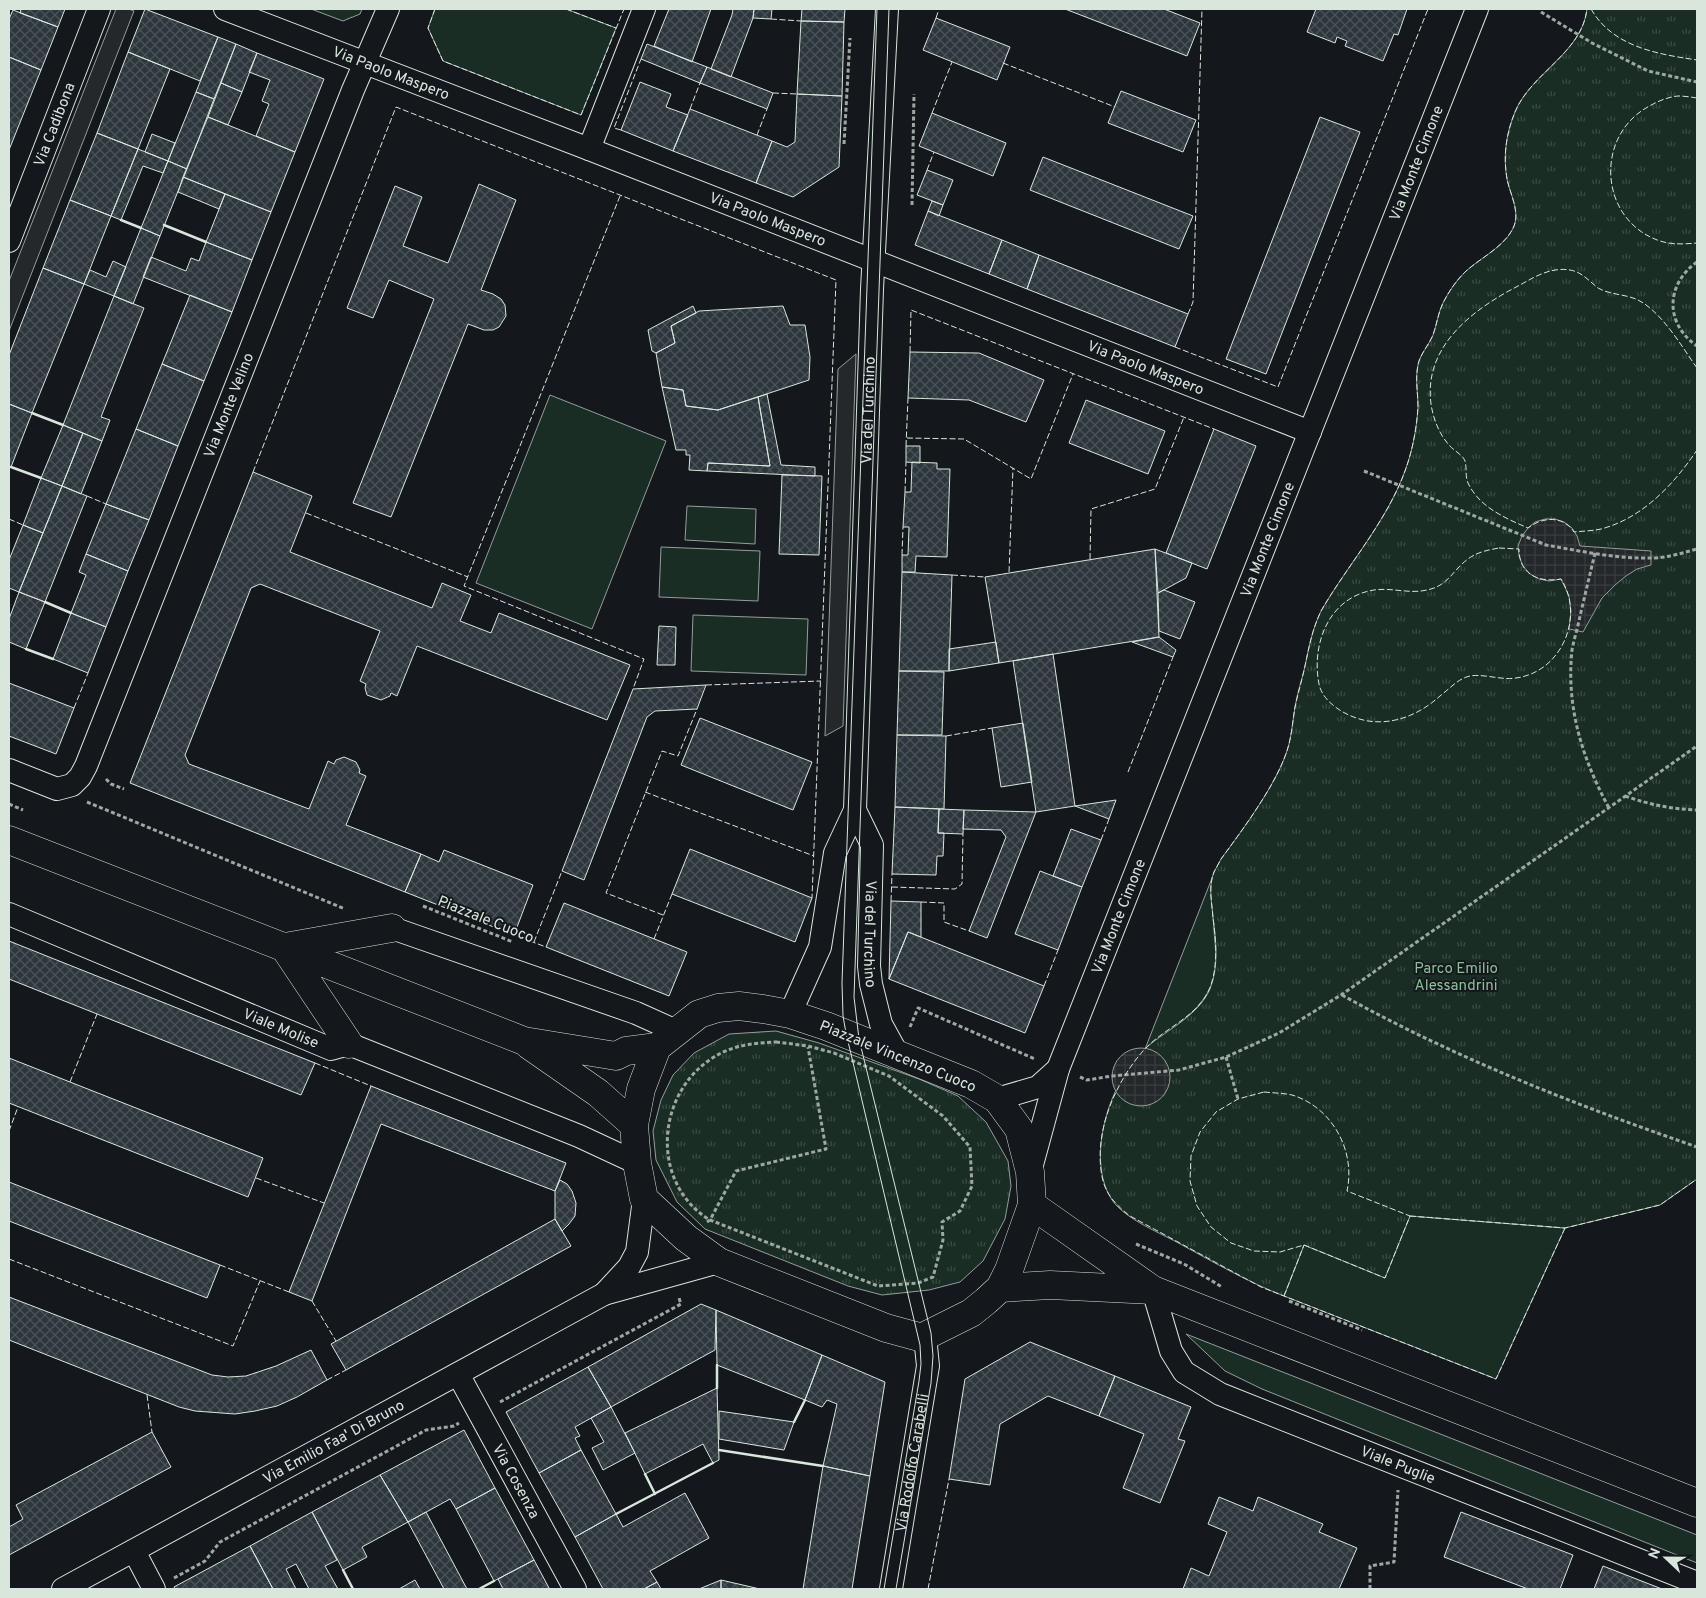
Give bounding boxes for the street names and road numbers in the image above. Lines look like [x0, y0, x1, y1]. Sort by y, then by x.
street label: Via Paolo Maspero [329, 43, 452, 105]
street label: Via Cadibona [31, 80, 80, 170]
street label: Via Monte Cimone [1386, 103, 1449, 224]
street label: Via Paolo Maspero [706, 189, 828, 252]
street label: Via Paolo Maspero [1084, 337, 1206, 400]
street label: Via Monte Velino [201, 350, 259, 461]
street label: Via del Turchino [858, 356, 881, 464]
street label: Via Monte Cimone [1237, 480, 1300, 601]
street label: Via Monte Cimone [1088, 856, 1151, 977]
street label: Via del Turchino [858, 880, 879, 989]
street label: Piazzale Cuoco [434, 892, 536, 948]
street label: Viale Molise [240, 1005, 321, 1054]
street label: Piazzale Vincenzo Cuoco [816, 1017, 979, 1098]
street label: Via Rodolfo Carabelli [893, 1392, 934, 1534]
street label: Via Emilio Faa' Di Bruno [260, 1397, 408, 1489]
street label: Via Cosenza [487, 1441, 543, 1522]
street label: Viale Puglie [1357, 1443, 1438, 1489]

